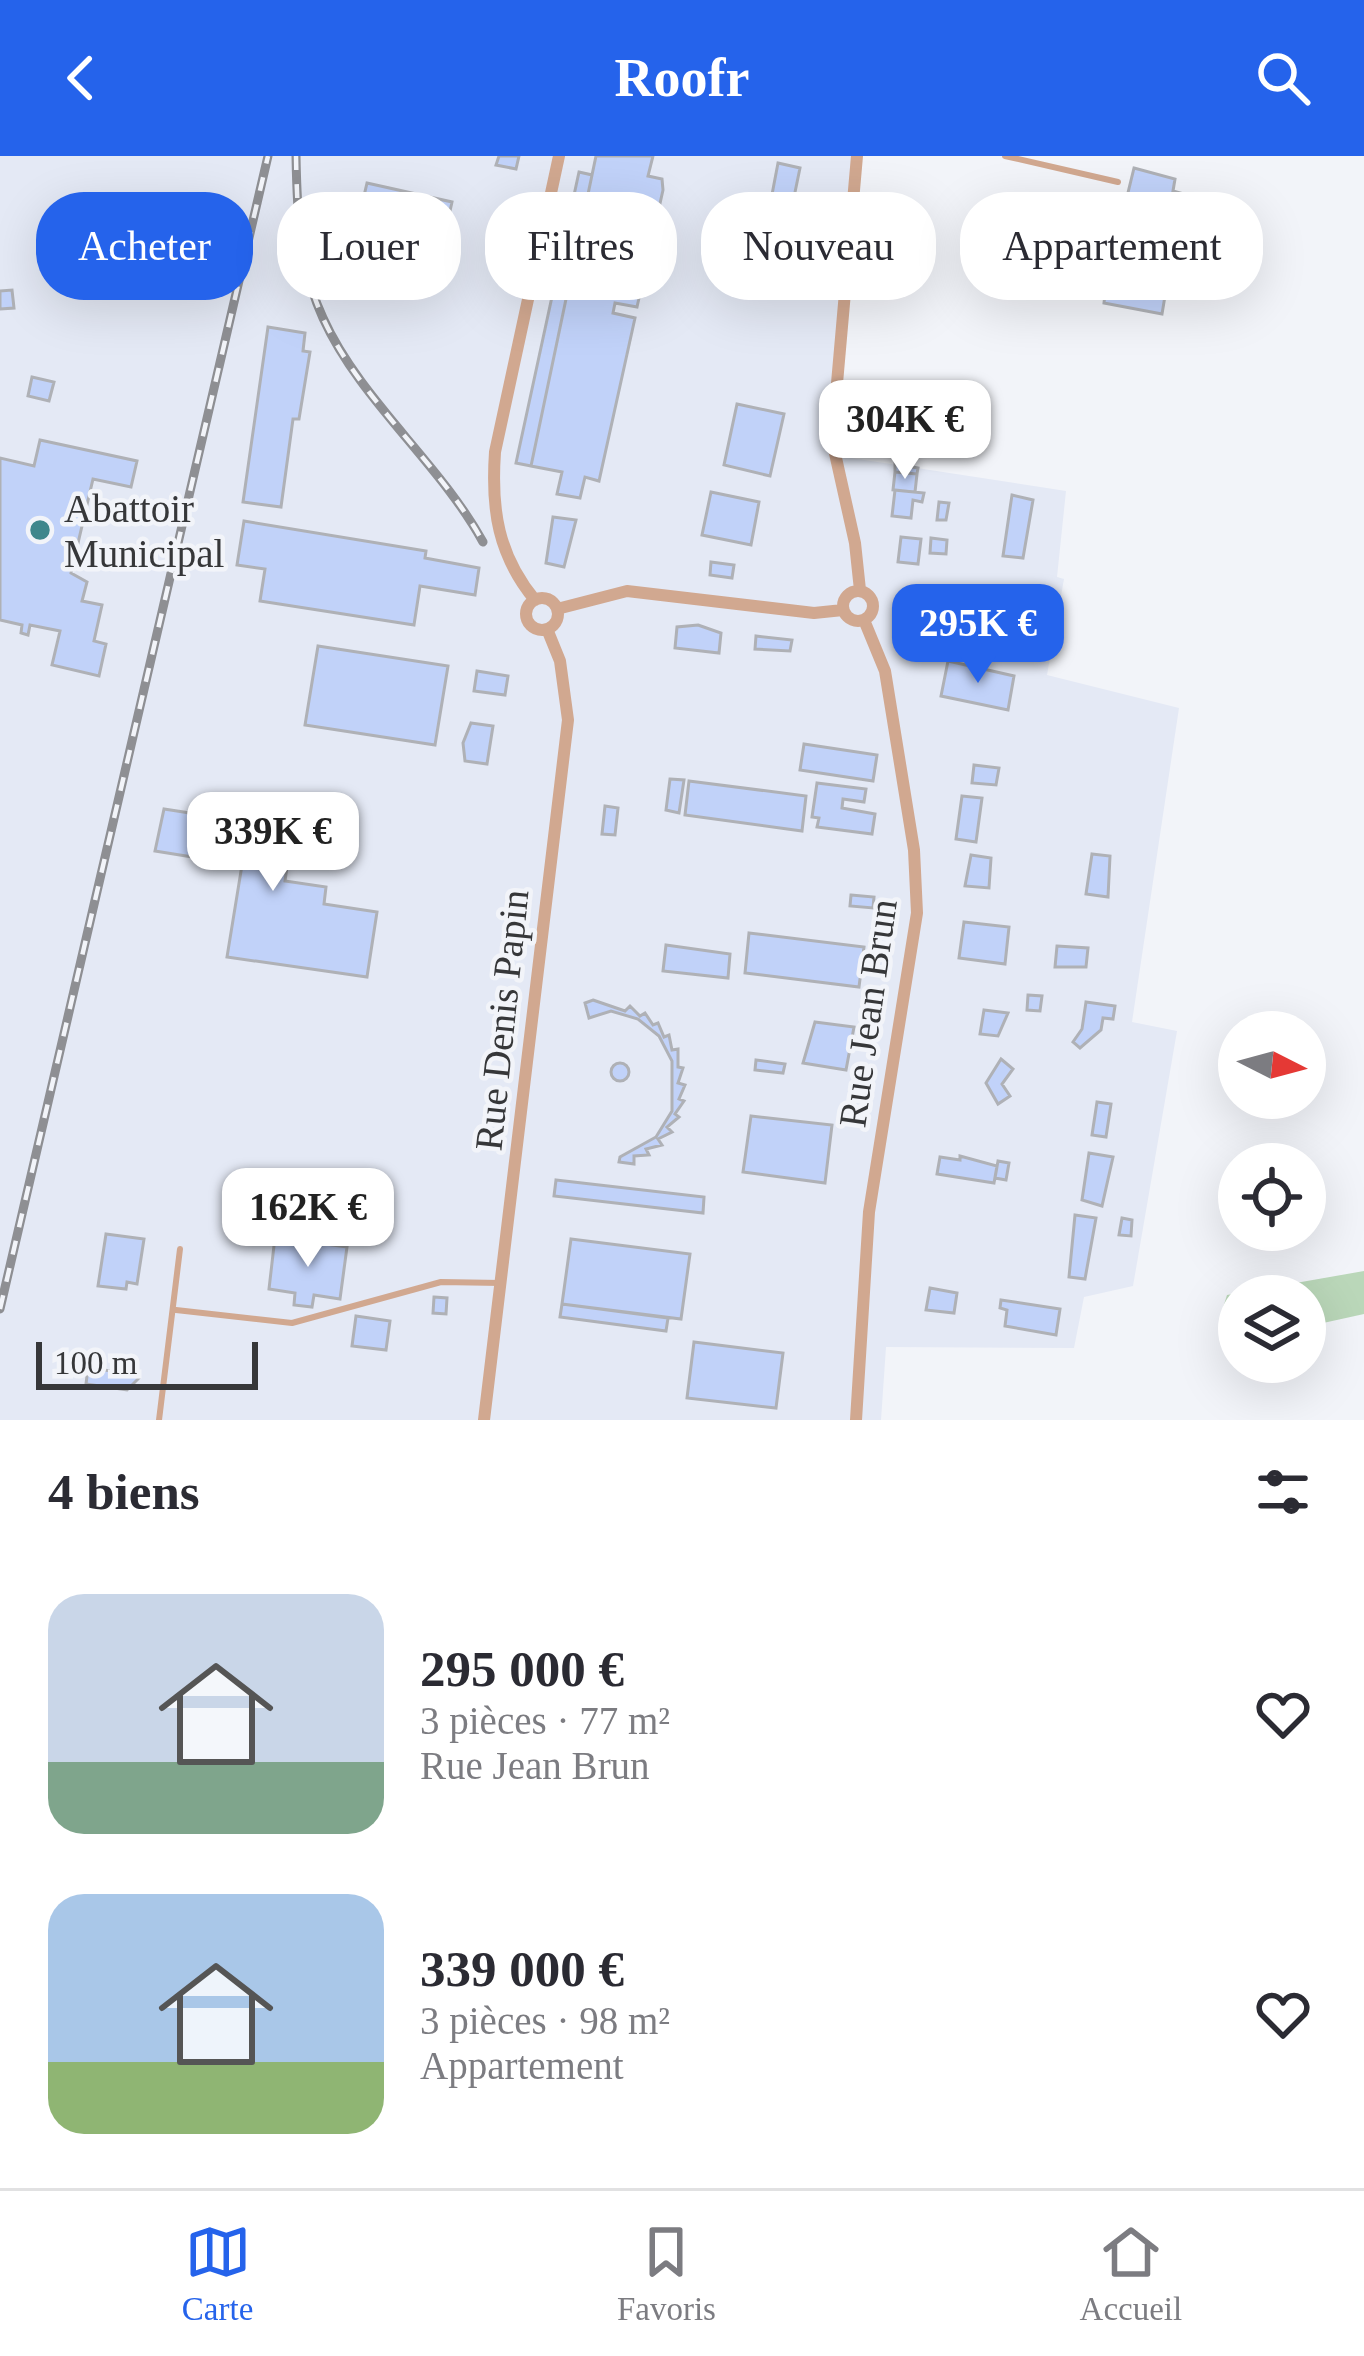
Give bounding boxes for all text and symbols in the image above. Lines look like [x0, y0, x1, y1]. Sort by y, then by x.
icon: back [48, 45, 114, 111]
icon: search [1250, 45, 1316, 111]
text: Roofr [615, 48, 749, 108]
chip: Acheter [36, 192, 253, 300]
chip: Louer [277, 192, 461, 300]
chip: Filtres [485, 192, 677, 300]
chip: Nouveau [701, 192, 936, 300]
chip: Appartement [960, 192, 1263, 300]
pin: 304K € [807, 380, 1003, 482]
text: 304K € [846, 397, 964, 440]
place label: Abattoir Municipal [64, 487, 224, 576]
marker: Abattoir Municipal [27, 517, 53, 543]
pin: 295K € [880, 584, 1076, 686]
text: 295K € [919, 601, 1037, 644]
pin: 339K € [175, 792, 371, 894]
text: 339K € [214, 809, 332, 852]
street label: Rue Denis Papin [466, 887, 538, 1153]
street label: Rue Jean Brun [830, 896, 905, 1130]
north arrow [1218, 1011, 1326, 1119]
map controls [1218, 1011, 1326, 1383]
button: locate [1218, 1143, 1326, 1251]
pin: 162K € [210, 1168, 406, 1270]
text: 162K € [249, 1185, 367, 1228]
button: layers [1218, 1275, 1326, 1383]
scale bar [36, 1336, 258, 1389]
text: 100 m [54, 1345, 137, 1381]
icon: filters [1250, 1459, 1316, 1525]
text: 4 biens [48, 1464, 200, 1520]
text: 295 000 € [420, 1641, 624, 1697]
icon: home [144, 1642, 288, 1786]
icon: heart [1250, 1681, 1316, 1747]
text: 3 pièces · 77 m² [420, 1699, 670, 1742]
text: Rue Jean Brun [420, 1744, 650, 1787]
text: 339 000 € [420, 1941, 624, 1997]
icon: home [144, 1942, 288, 2086]
icon: heart [1250, 1981, 1316, 2047]
text: 3 pièces · 98 m² [420, 1999, 670, 2042]
text: Appartement [420, 2044, 624, 2087]
tab: Carte [182, 2219, 253, 2328]
tab: Favoris [617, 2219, 716, 2328]
tab: Accueil [1080, 2219, 1182, 2328]

